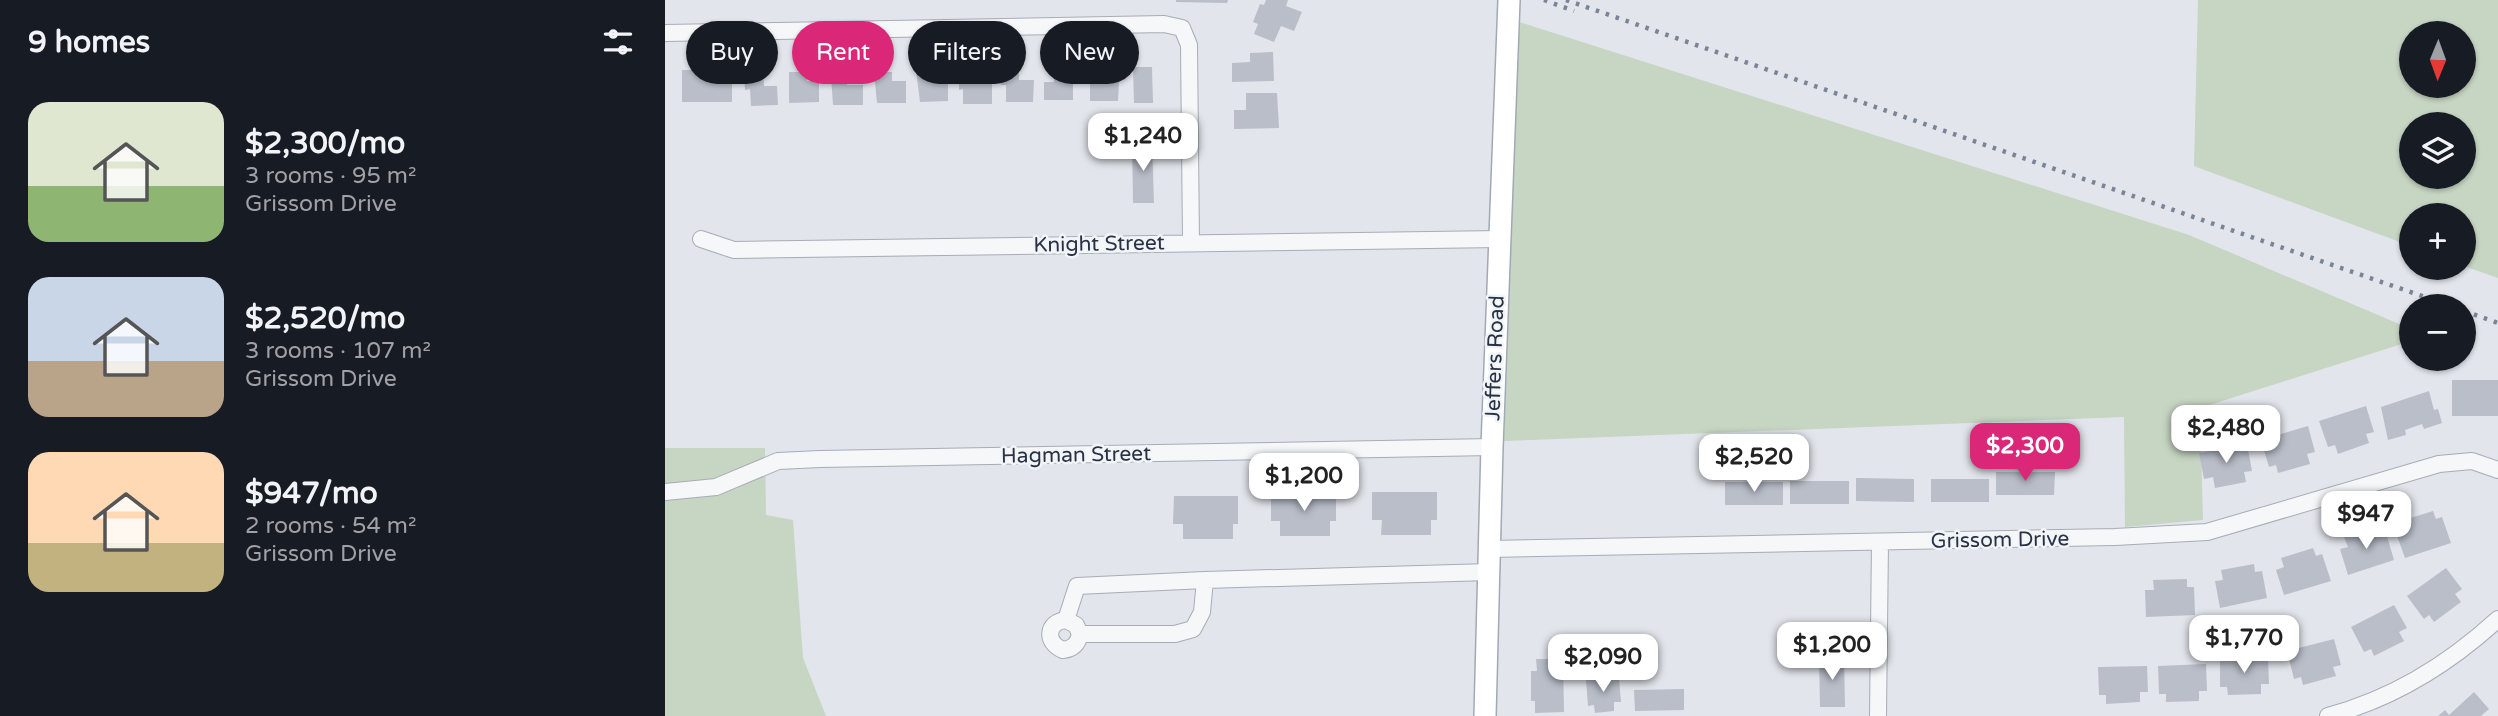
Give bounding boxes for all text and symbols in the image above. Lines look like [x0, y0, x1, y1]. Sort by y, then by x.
chip: Buy [686, 21, 778, 84]
chip: Rent [792, 21, 894, 84]
chip: Filters [908, 21, 1026, 84]
chip: New [1040, 21, 1139, 84]
north arrow [2399, 21, 2476, 98]
map controls [2399, 21, 2476, 371]
icon: filters [599, 23, 637, 61]
text: 9 homes [28, 24, 150, 61]
button: layers [2399, 112, 2476, 189]
pin: $1,240 [1086, 114, 1200, 173]
text: $1,240 [1104, 122, 1182, 150]
text: $2,300/mo [245, 125, 405, 162]
icon: home [84, 130, 168, 214]
text: 3 rooms · 95 m² [245, 162, 416, 190]
text: Grissom Drive [245, 190, 397, 218]
button: + [2399, 203, 2476, 280]
street label: Knight Street [1033, 230, 1165, 258]
button: − [2399, 294, 2476, 371]
street label: Jeffers Road [1480, 295, 1510, 421]
text: $2,520/mo [245, 300, 405, 337]
icon: home [84, 305, 168, 389]
text: 3 rooms · 107 m² [245, 337, 431, 365]
text: Grissom Drive [245, 365, 397, 393]
pin: $2,480 [2169, 406, 2283, 465]
text: $2,480 [2187, 414, 2265, 442]
pin: $2,300 [1968, 424, 2082, 483]
text: $2,300 [1986, 432, 2064, 460]
pin: $2,520 [1697, 434, 1811, 494]
street label: Hagman Street [1001, 441, 1151, 469]
text: $2,520 [1715, 443, 1793, 471]
pin: $1,200 [1247, 454, 1361, 513]
text: $1,200 [1265, 462, 1343, 490]
text: $947/mo [245, 475, 378, 512]
icon: home [84, 480, 168, 564]
pin: $947 [2325, 491, 2407, 551]
text: $947 [2337, 500, 2395, 528]
text: 2 rooms · 54 m² [245, 512, 416, 540]
street label: Grissom Drive [1931, 526, 2070, 554]
text: Grissom Drive [245, 540, 397, 568]
pin: $1,770 [2187, 616, 2301, 675]
pin: $1,200 [1775, 622, 1889, 682]
text: $1,770 [2205, 624, 2283, 652]
text: $1,200 [1793, 631, 1871, 659]
pin: $2,090 [1546, 634, 1660, 694]
text: $2,090 [1564, 643, 1642, 671]

